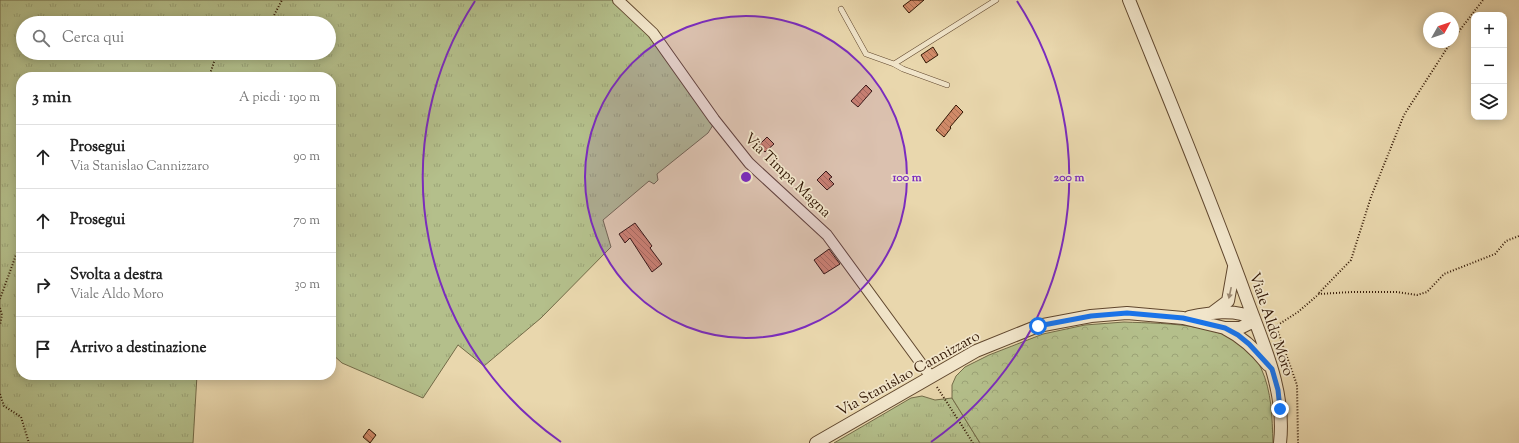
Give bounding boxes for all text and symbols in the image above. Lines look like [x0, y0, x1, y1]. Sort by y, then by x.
north arrow [1423, 12, 1459, 48]
map controls [1471, 12, 1507, 120]
button: + [1471, 12, 1507, 48]
search box [16, 16, 336, 60]
icon: search [30, 27, 52, 49]
text: Cerca qui [62, 28, 124, 49]
button: − [1471, 48, 1507, 84]
button: layers [1471, 84, 1507, 120]
text: 3 min [32, 86, 71, 110]
text: A piedi · 190 m [239, 89, 320, 107]
street label: Via Timpa Magna [739, 129, 835, 223]
text: Prosegui [70, 137, 125, 158]
icon: ahead [32, 146, 54, 168]
text: 90 m [293, 148, 320, 166]
text: Via Stanislao Cannizzaro [70, 158, 209, 176]
text: 100 m [891, 169, 922, 187]
text: 200 m [1054, 169, 1084, 187]
centre of rings [739, 170, 753, 184]
icon: ahead [32, 210, 54, 232]
text: Prosegui [70, 210, 125, 231]
text: 70 m [293, 212, 320, 230]
text: Svolta a destra [70, 265, 163, 286]
street label: Viale Aldo Moro [1243, 270, 1298, 379]
icon: right [32, 274, 54, 296]
text: 30 m [294, 276, 320, 294]
text: Viale Aldo Moro [70, 286, 164, 304]
one-way arrow [1227, 286, 1233, 299]
route start [1029, 317, 1047, 335]
street label: Via Stanislao Cannizzaro [833, 326, 984, 422]
icon: arrive [32, 338, 54, 360]
text: Arrivo a destinazione [70, 338, 206, 359]
route end [1271, 400, 1289, 418]

